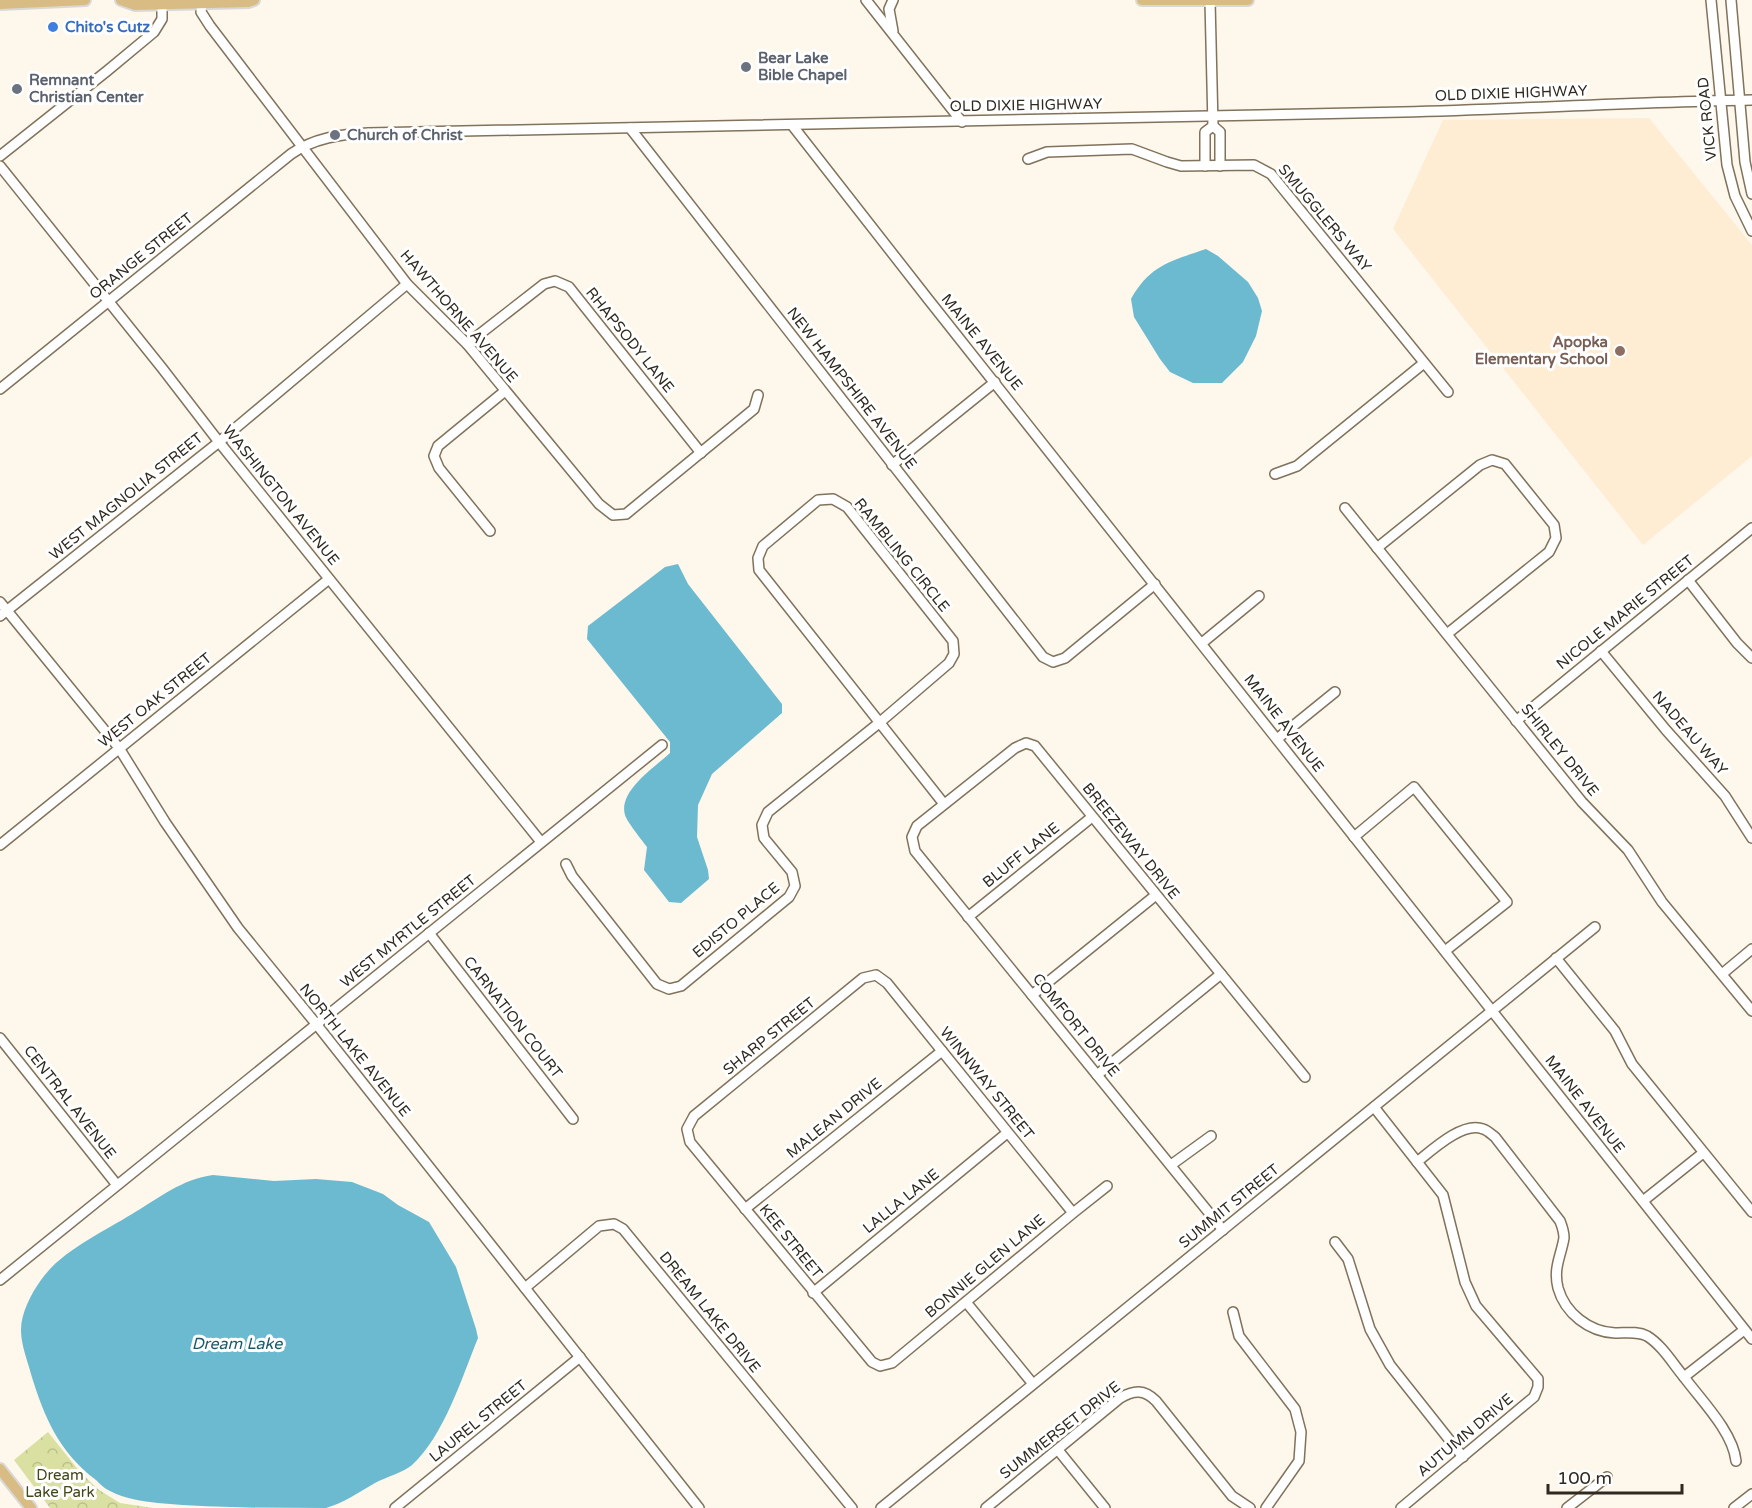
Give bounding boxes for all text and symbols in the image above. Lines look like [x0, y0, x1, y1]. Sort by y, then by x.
place label: Chito's Cutz [65, 18, 150, 36]
marker: Chito's Cutz [46, 20, 60, 34]
place label: Bear Lake Bible Chapel [758, 49, 847, 85]
marker: Bear Lake Bible Chapel [739, 60, 753, 74]
place label: Remnant Christian Center [29, 71, 144, 106]
street label: VICK ROAD [1694, 76, 1720, 162]
street label: OLD DIXIE HIGHWAY [1434, 81, 1588, 105]
marker: Remnant Christian Center [10, 82, 24, 96]
street label: OLD DIXIE HIGHWAY [950, 95, 1103, 115]
place label: Church of Christ [347, 126, 463, 144]
marker: Church of Christ [328, 128, 342, 142]
street label: SMUGGLERS WAY [1275, 161, 1376, 276]
street label: ORANGE STREET [86, 209, 196, 303]
street label: HAWTHORNE AVENUE [396, 246, 522, 386]
street label: RHAPSODY LANE [582, 284, 678, 396]
street label: MAINE AVENUE [938, 290, 1026, 394]
street label: NEW HAMPSHIRE AVENUE [783, 304, 921, 472]
place label: Apopka Elementary School [1475, 333, 1608, 369]
marker: Apopka Elementary School [1613, 344, 1627, 358]
street label: WASHINGTON AVENUE [219, 421, 343, 569]
street label: WEST MAGNOLIA STREET [46, 428, 206, 564]
street label: RAMBLING CIRCLE [851, 495, 953, 615]
street label: NICOLE MARIE STREET [1553, 551, 1697, 673]
street label: WEST OAK STREET [95, 649, 215, 751]
street label: MAINE AVENUE [1240, 671, 1328, 775]
street label: NADEAU WAY [1649, 687, 1732, 779]
street label: SHIRLEY DRIVE [1517, 700, 1603, 800]
street label: BREEZEWAY DRIVE [1079, 779, 1183, 903]
street label: BLUFF LANE [979, 819, 1063, 891]
street label: WEST MYRTLE STREET [337, 871, 479, 991]
street label: EDISTO PLACE [689, 878, 783, 962]
street label: CARNATION COURT [460, 952, 566, 1082]
street label: COMFORT DRIVE [1029, 970, 1123, 1080]
street label: NORTH LAKE AVENUE [296, 980, 414, 1120]
street label: SHARP STREET [719, 993, 819, 1079]
street label: WINNWAY STREET [936, 1023, 1038, 1143]
street label: CENTRAL AVENUE [20, 1042, 120, 1162]
street label: MAINE AVENUE [1541, 1052, 1629, 1156]
street label: MALEAN DRIVE [783, 1074, 885, 1162]
street label: SUMMIT STREET [1175, 1160, 1283, 1252]
street label: LALLA LANE [859, 1165, 943, 1237]
street label: KEE STREET [756, 1200, 826, 1282]
street label: BONNIE GLEN LANE [921, 1211, 1049, 1321]
street label: DREAM LAKE DRIVE [656, 1248, 764, 1376]
water label: Dream Lake [192, 1334, 283, 1354]
street label: LAUREL STREET [426, 1376, 530, 1466]
street label: SUMMERSET DRIVE [996, 1377, 1124, 1483]
street label: AUTUMN DRIVE [1413, 1390, 1517, 1480]
scale bar [1548, 1457, 1682, 1495]
park label: Dream Lake Park [25, 1466, 95, 1501]
text: 100 m [1557, 1467, 1612, 1489]

